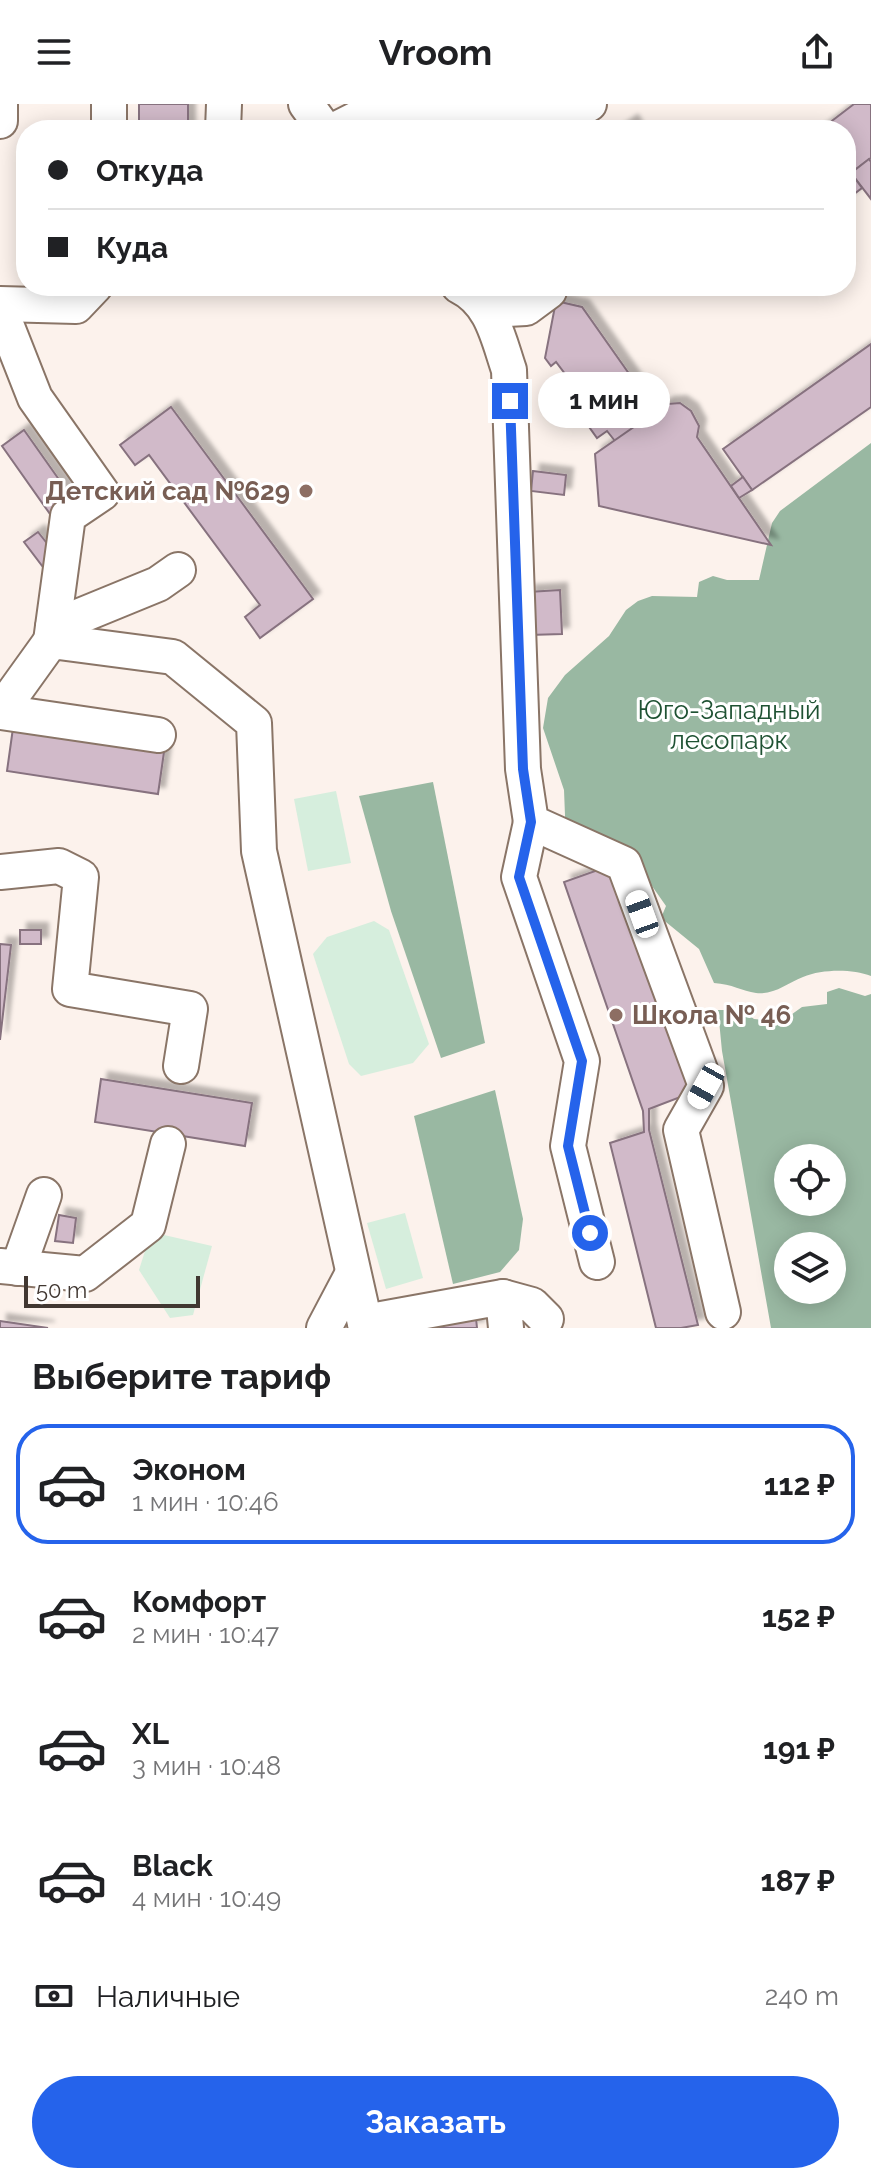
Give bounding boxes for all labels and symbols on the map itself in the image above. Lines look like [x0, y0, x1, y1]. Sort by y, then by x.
callout: 1 мин [538, 373, 670, 429]
route end [492, 383, 528, 419]
place label: Детский сад №629 [45, 476, 290, 506]
marker: Детский сад №629 [297, 482, 315, 500]
park label: Юго-Западный лесопарк [638, 695, 820, 755]
car [623, 887, 661, 941]
place label: Школа № 46 [632, 1000, 791, 1030]
marker: Школа № 46 [607, 1006, 625, 1024]
car [684, 1059, 728, 1113]
route start [572, 1215, 608, 1251]
scale bar [24, 1272, 200, 1308]

